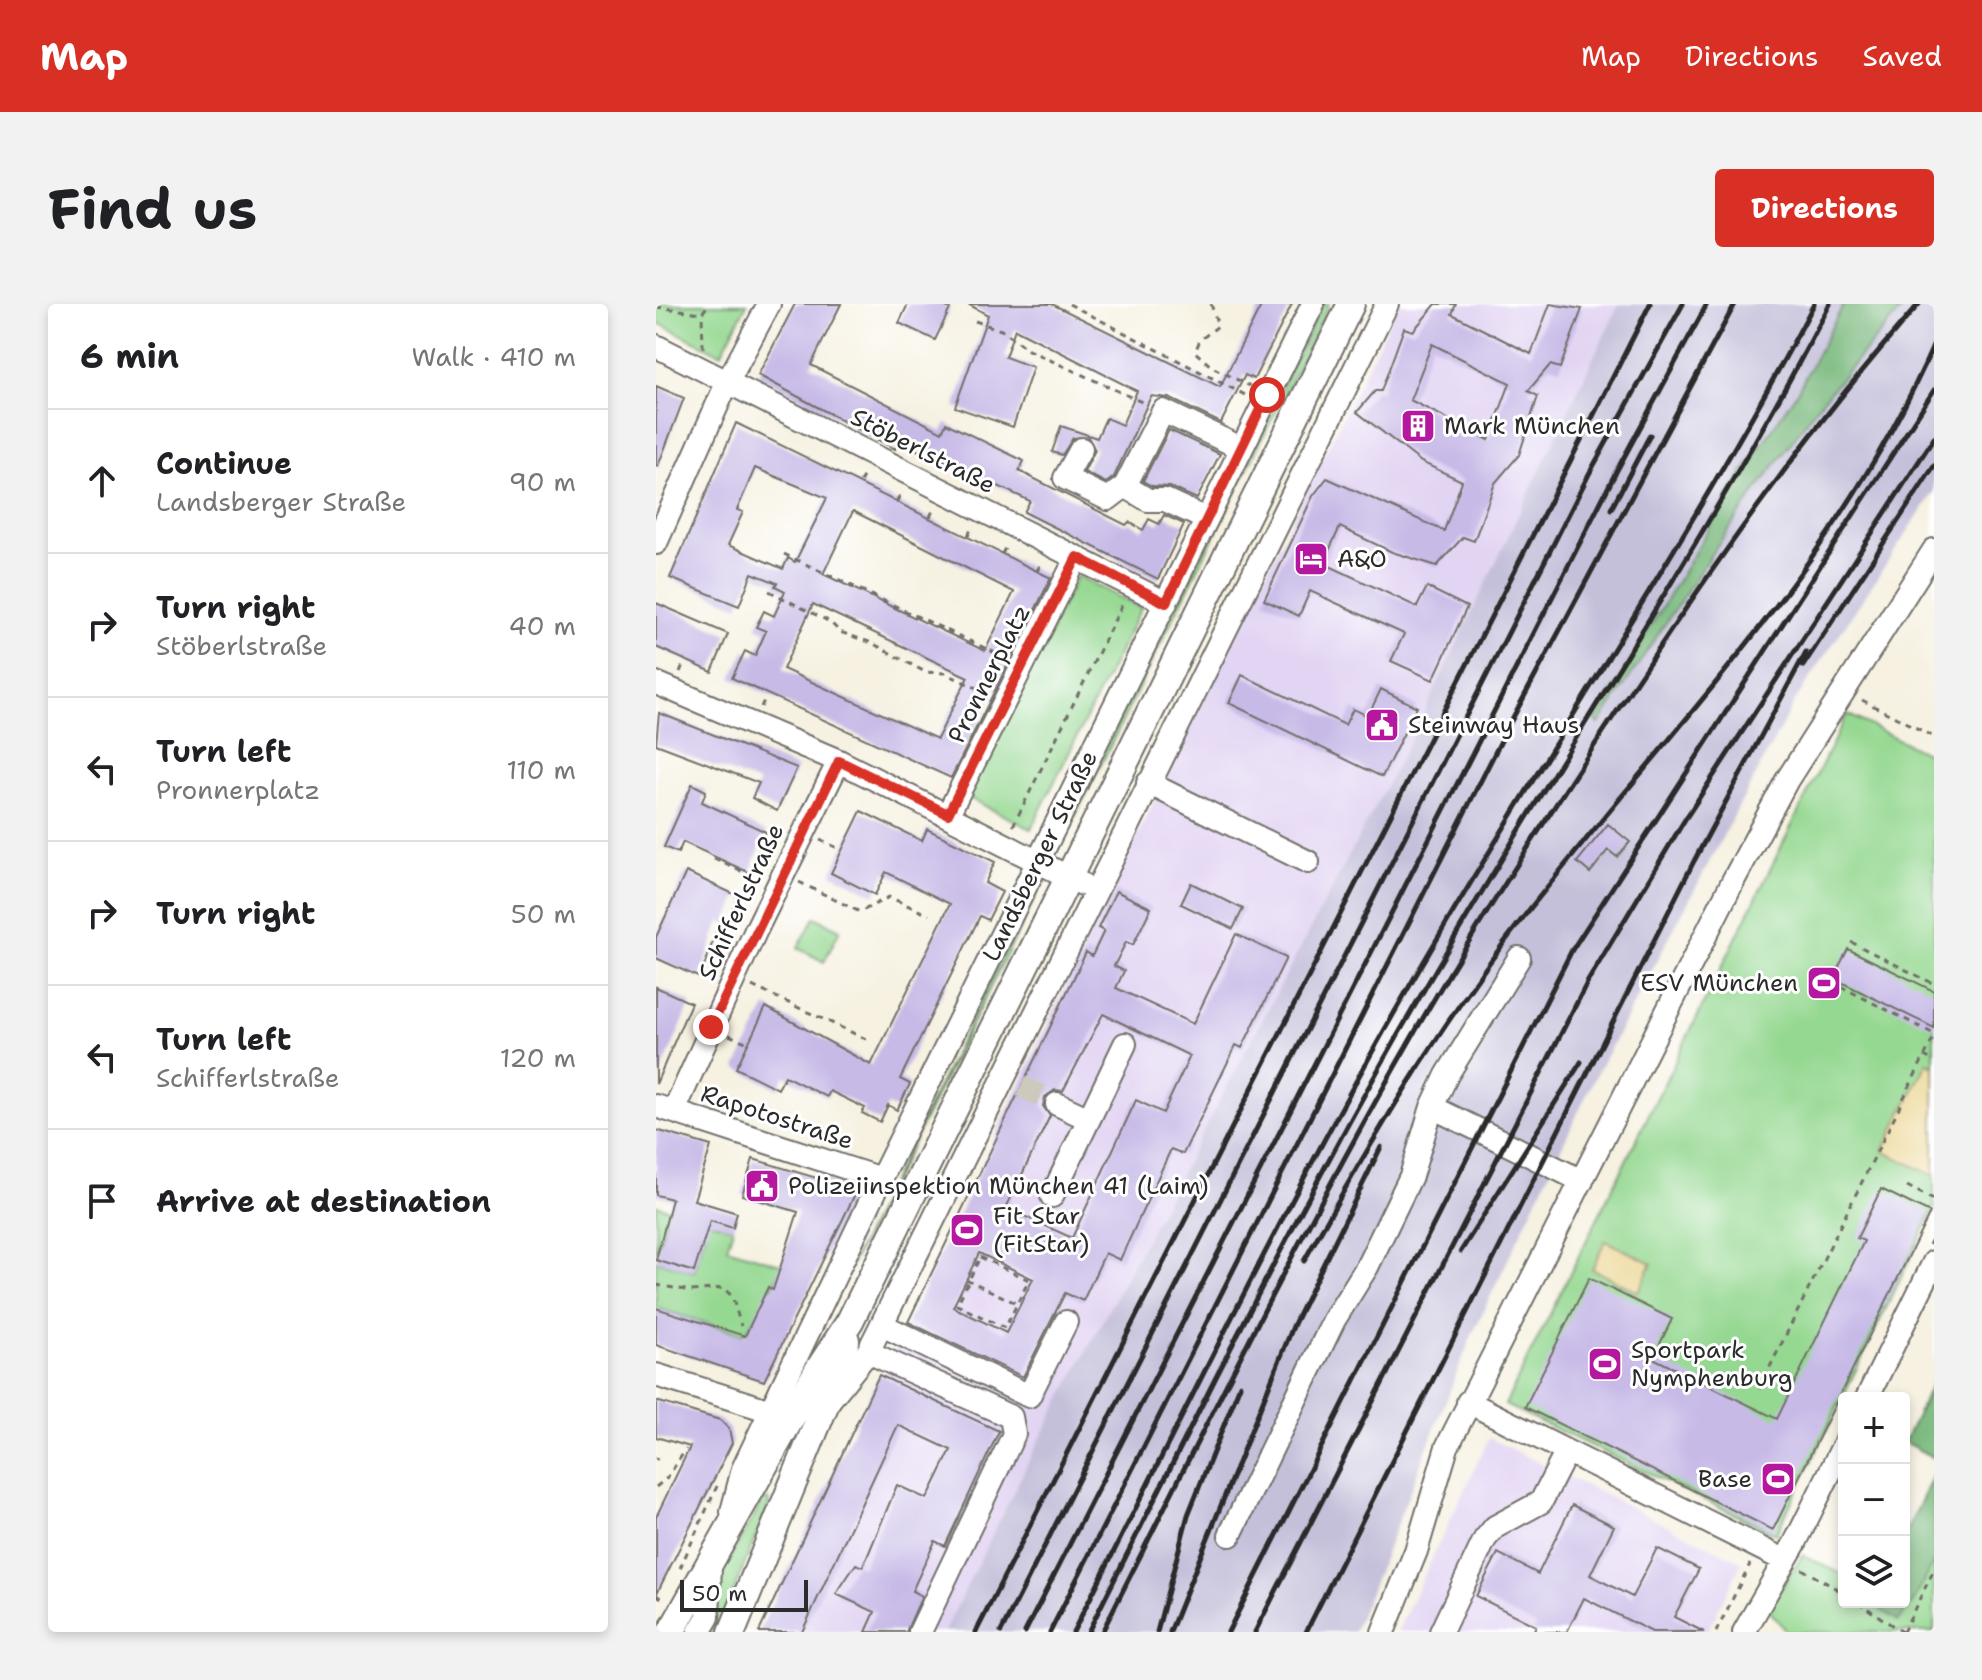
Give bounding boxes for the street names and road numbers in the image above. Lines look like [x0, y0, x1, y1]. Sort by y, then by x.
street label: Stöberlstraße [845, 401, 1001, 501]
street label: Pronnerplatz [940, 599, 1038, 749]
street label: Landsberger Straße [975, 745, 1105, 967]
street label: Schifferlstraße [691, 819, 791, 985]
street label: Rapotostraße [697, 1077, 857, 1157]

